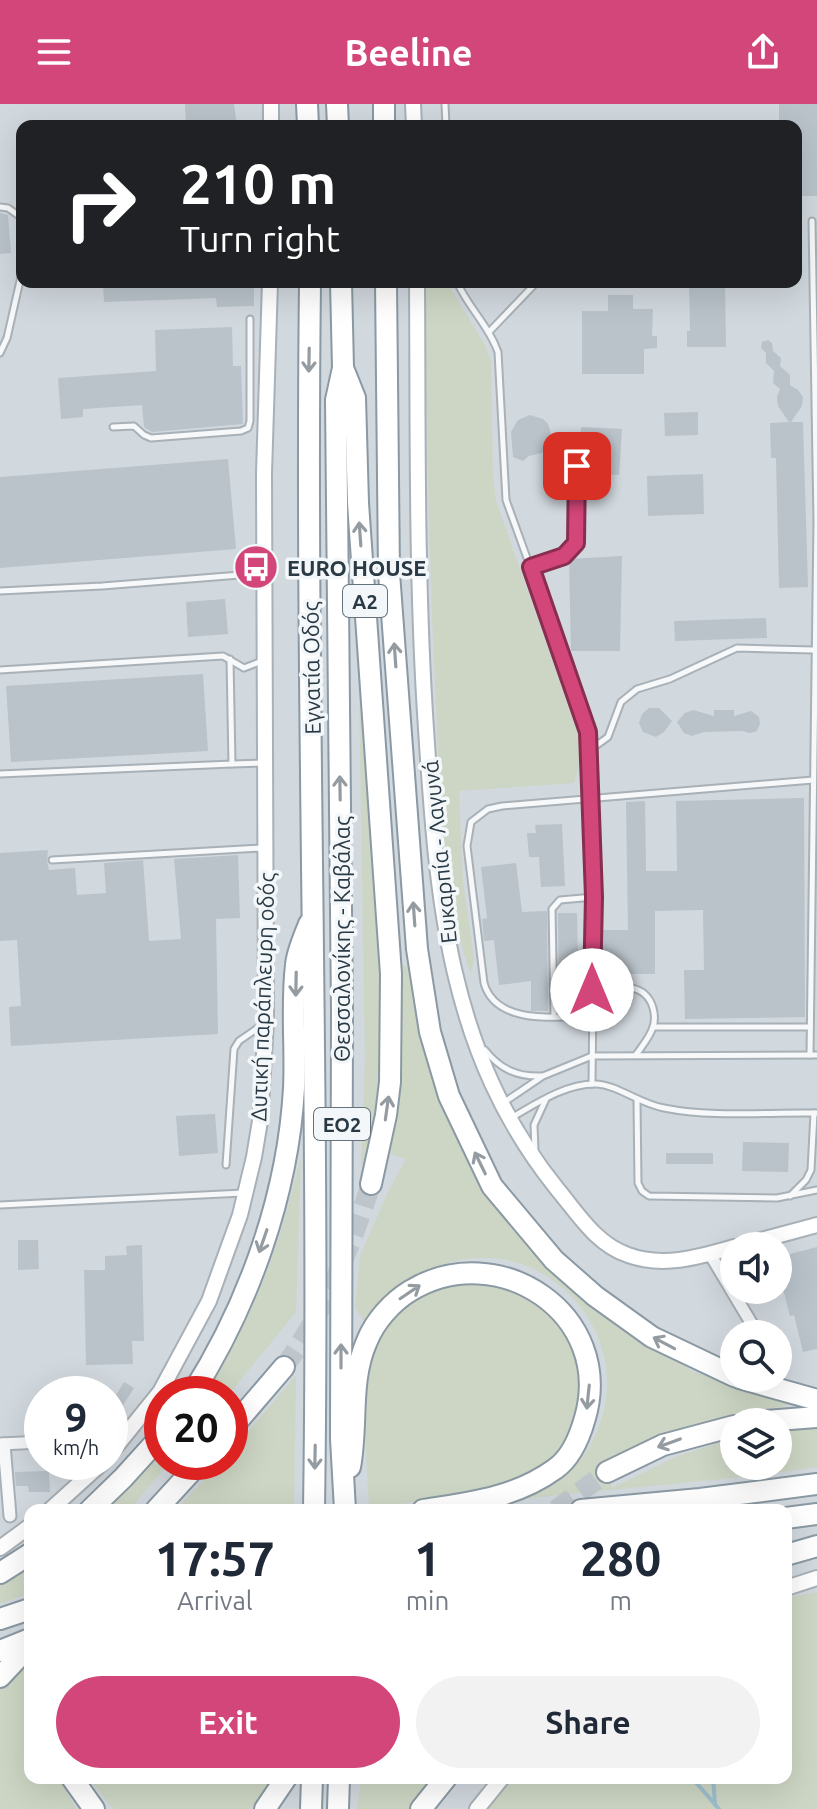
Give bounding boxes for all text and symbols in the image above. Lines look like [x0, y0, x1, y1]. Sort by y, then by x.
icon: menu [32, 30, 76, 74]
icon: share [741, 30, 785, 74]
text: Beeline [344, 32, 473, 73]
icon: right [48, 152, 152, 256]
text: 210 m [180, 152, 336, 215]
text: Turn right [180, 218, 340, 259]
one-way arrow [301, 346, 317, 373]
pin [543, 432, 611, 500]
icon: arrive [555, 444, 599, 488]
one-way arrow [352, 521, 367, 548]
bus stop icon: EURO HOUSE [232, 543, 280, 591]
place label: EURO HOUSE [287, 555, 426, 580]
road number: Α2 [343, 585, 387, 617]
street label: Εγνατία Οδός [297, 601, 326, 735]
one-way arrow [387, 642, 402, 669]
street label: Ευκαρπία - Λαγυνά [417, 759, 461, 945]
one-way arrow [332, 775, 348, 802]
street label: Θεσσαλονίκης - Καβάλας [329, 816, 355, 1062]
street label: Δυτική παράπλευρη οδός [245, 872, 280, 1122]
one-way arrow [406, 901, 421, 928]
position arrow [550, 948, 634, 1032]
one-way arrow [288, 970, 303, 997]
one-way arrow [379, 1095, 394, 1121]
road number: ΕΟ2 [314, 1108, 370, 1140]
one-way arrow [472, 1152, 488, 1176]
one-way arrow [254, 1228, 269, 1253]
map controls [720, 1232, 792, 1480]
button: sound [720, 1232, 792, 1304]
one-way arrow [398, 1284, 420, 1300]
button: search [720, 1320, 792, 1392]
one-way arrow [652, 1335, 676, 1350]
one-way arrow [333, 1343, 349, 1370]
speed limit sign: 20 [144, 1376, 248, 1480]
one-way arrow [581, 1383, 596, 1410]
text: 9 [65, 1395, 87, 1440]
button: layers [720, 1408, 792, 1480]
text: km/h [53, 1436, 99, 1459]
one-way arrow [657, 1437, 682, 1452]
one-way arrow [307, 1443, 323, 1470]
text: 17:57 [155, 1531, 275, 1585]
text: 1 [414, 1531, 441, 1585]
text: 280 [580, 1531, 661, 1585]
text: Arrival [177, 1586, 253, 1615]
text: min [406, 1586, 449, 1615]
text: m [609, 1586, 632, 1615]
button: Exit [56, 1676, 400, 1768]
button: Share [416, 1676, 760, 1768]

